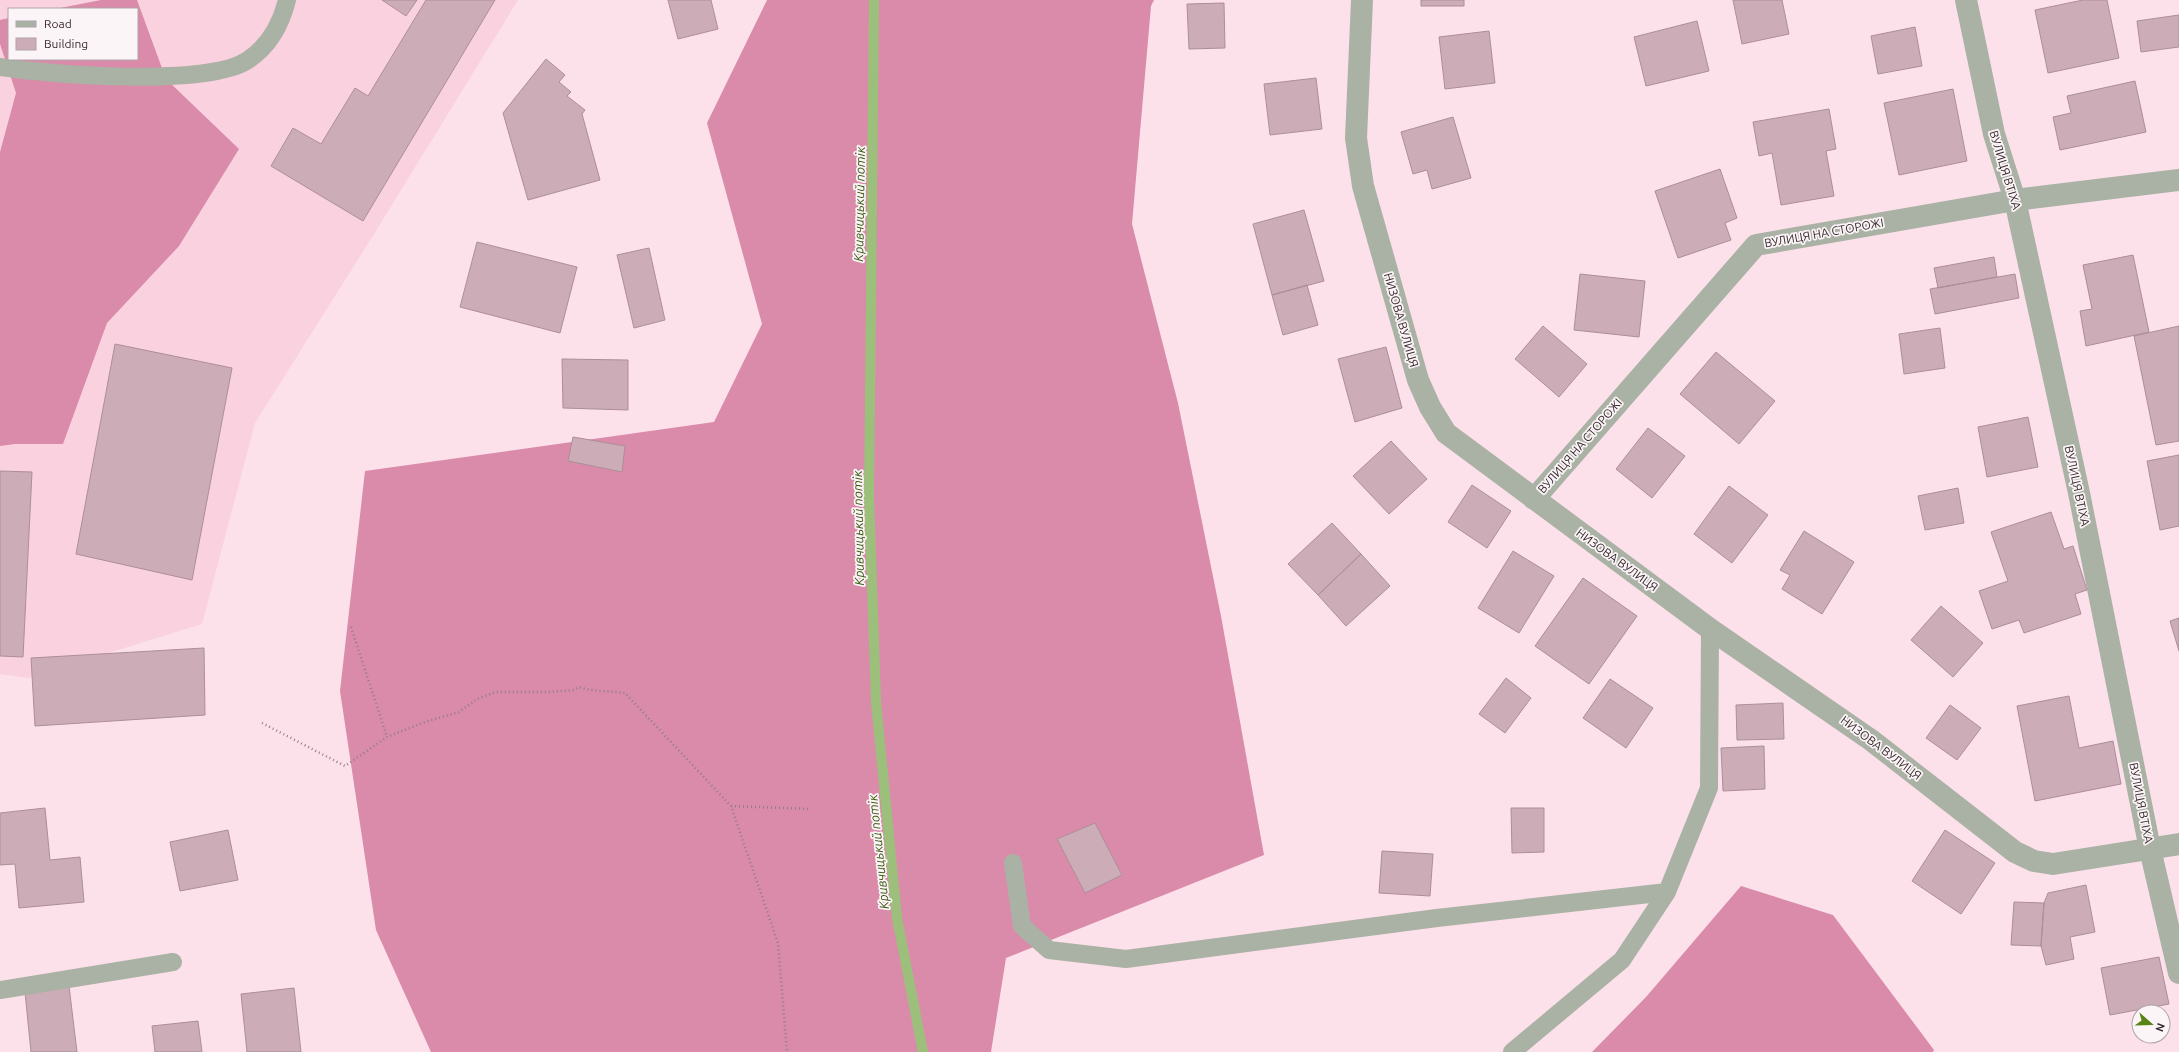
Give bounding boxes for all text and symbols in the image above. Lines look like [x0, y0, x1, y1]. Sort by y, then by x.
legend [8, 8, 138, 60]
text: Road [44, 17, 72, 30]
text: Building [44, 37, 88, 50]
street label: ВУЛИЦЯ ВТІХА [1987, 129, 2024, 211]
water label: Кривчицький потік [851, 146, 867, 262]
street label: ВУЛИЦЯ НА СТОРОЖІ [1763, 216, 1885, 249]
street label: НИЗОВА ВУЛИЦЯ [1382, 271, 1421, 369]
street label: ВУЛИЦЯ НА СТОРОЖІ [1535, 396, 1624, 496]
street label: ВУЛИЦЯ ВТІХА [2063, 444, 2092, 528]
water label: Кривчицький потік [850, 470, 866, 586]
street label: НИЗОВА ВУЛИЦЯ [1574, 526, 1661, 594]
street label: НИЗОВА ВУЛИЦЯ [1838, 713, 1924, 782]
street label: ВУЛИЦЯ ВТІХА [2127, 761, 2156, 845]
water label: Кривчицький потік [865, 794, 891, 910]
north arrow [2131, 1004, 2171, 1044]
text: N [2153, 1022, 2167, 1033]

